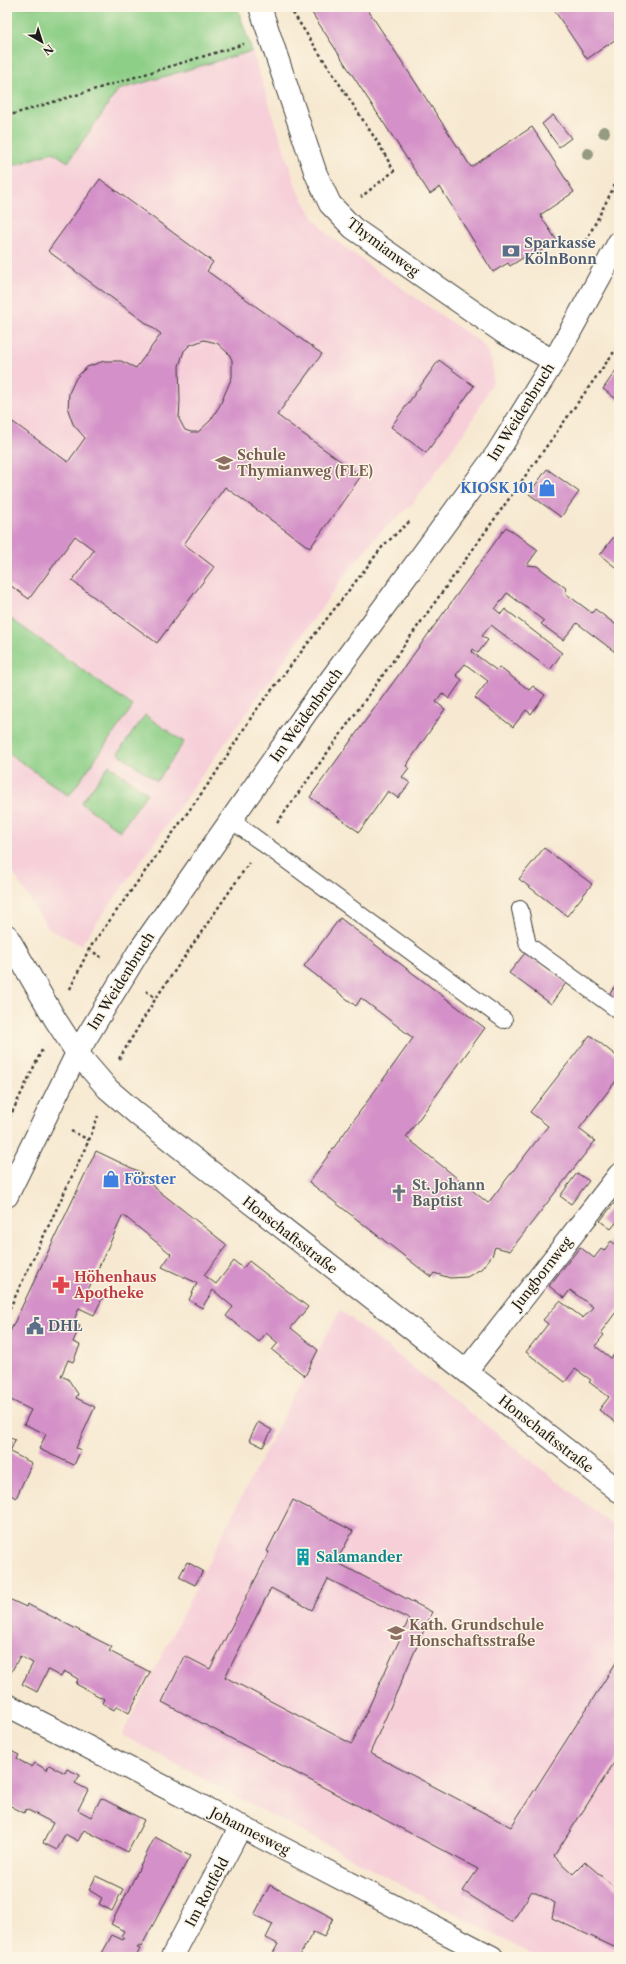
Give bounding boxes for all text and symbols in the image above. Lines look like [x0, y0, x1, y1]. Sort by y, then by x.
north arrow [22, 22, 62, 62]
text: N [40, 41, 56, 58]
street label: Thymianweg [343, 214, 423, 280]
place label: Sparkasse KölnBonn [524, 234, 597, 268]
bank icon: Sparkasse KölnBonn [501, 241, 521, 261]
street label: Im Weidenbruch [484, 360, 558, 464]
place label: Schule Thymianweg (FLE) [237, 446, 373, 480]
school or university icon: Schule Thymianweg (FLE) [214, 453, 234, 473]
shop icon: KIOSK 101 [537, 478, 557, 498]
place label: KIOSK 101 [460, 479, 535, 497]
street label: Im Weidenbruch [266, 664, 346, 766]
street label: Im Weidenbruch [84, 929, 158, 1033]
shop icon: Förster [101, 1169, 121, 1189]
place label: Förster [124, 1170, 176, 1188]
place label: St. Johann Baptist [412, 1176, 486, 1210]
church icon: St. Johann Baptist [389, 1183, 409, 1203]
street label: Honschaftsstraße [239, 1192, 341, 1278]
street label: Jungbornweg [507, 1233, 576, 1315]
place label: Höhenhaus Apotheke [73, 1268, 156, 1302]
pharmacy icon: Höhenhaus Apotheke [51, 1275, 71, 1295]
public building icon: DHL [25, 1316, 45, 1336]
place label: DHL [48, 1317, 83, 1335]
street label: Honschaftsstraße [495, 1391, 597, 1477]
building icon: Salamander [293, 1547, 313, 1567]
place label: Salamander [316, 1548, 402, 1566]
place label: Kath. Grundschule Honschaftsstraße [409, 1616, 544, 1650]
school or university icon: Kath. Grundschule Honschaftsstraße [386, 1623, 406, 1643]
street label: Johannesweg [205, 1802, 294, 1859]
street label: Im Rottfeld [181, 1854, 233, 1930]

